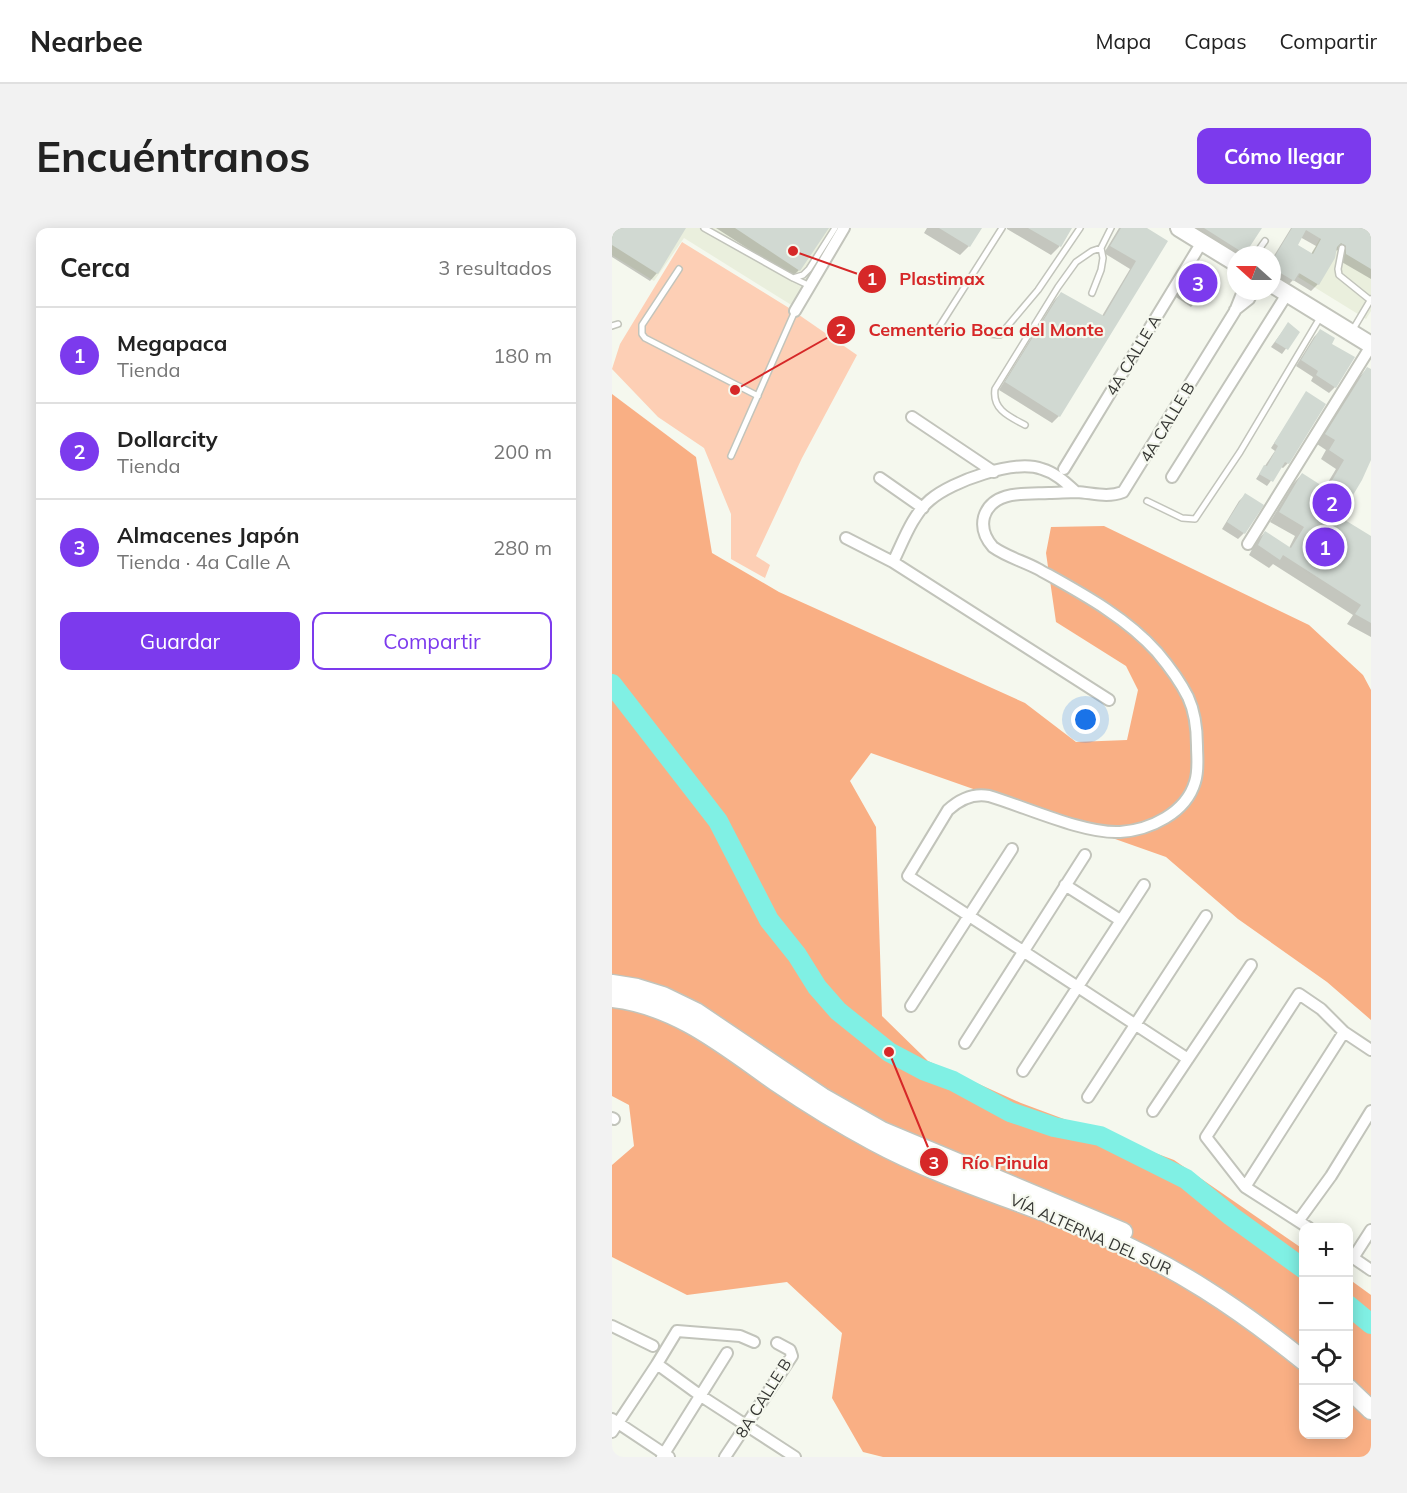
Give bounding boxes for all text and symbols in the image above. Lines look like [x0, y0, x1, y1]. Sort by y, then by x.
text: Nearbee [30, 24, 143, 59]
text: Mapa [1096, 28, 1151, 54]
text: Capas [1184, 28, 1247, 54]
text: Compartir [1280, 28, 1377, 54]
button: Cómo llegar [1197, 128, 1371, 184]
text: Encuéntranos [36, 130, 310, 183]
north arrow [1227, 246, 1281, 300]
text: Cerca [60, 251, 130, 284]
text: 3 resultados [438, 255, 552, 280]
pin: 3 [1178, 260, 1218, 306]
callout: Plastimax [857, 261, 997, 297]
text: 1 [867, 267, 877, 290]
text: Plastimax [899, 267, 986, 290]
street label: 4A CALLE A [1101, 311, 1165, 399]
callout: Cementerio Boca del Monte [826, 312, 1115, 348]
text: 2 [836, 318, 846, 341]
text: Cementerio Boca del Monte [868, 318, 1104, 341]
text: Megapaca [117, 329, 227, 357]
text: 1 [74, 343, 86, 368]
text: 180 m [493, 343, 552, 368]
text: Tienda [117, 357, 180, 382]
street label: 4A CALLE B [1135, 378, 1199, 466]
text: Dollarcity [117, 425, 218, 453]
text: 2 [74, 439, 86, 464]
text: 200 m [493, 439, 552, 464]
text: Tienda [117, 453, 180, 478]
pin: 2 [1312, 480, 1352, 526]
text: Almacenes Japón [117, 521, 300, 549]
pin: 1 [1306, 524, 1344, 570]
text: 3 [74, 535, 86, 560]
text: 280 m [493, 535, 552, 560]
text: Tienda · 4a Calle A [117, 549, 290, 574]
button: Guardar [60, 612, 300, 670]
button: Compartir [312, 612, 552, 670]
your location [1071, 705, 1100, 734]
callout: Río Pinula [919, 1144, 1060, 1180]
text: 3 [929, 1151, 939, 1174]
text: Río Pinula [961, 1151, 1049, 1174]
street label: VÍA ALTERNA DEL SUR [1007, 1189, 1175, 1279]
map controls [1299, 1223, 1353, 1439]
button: + [1299, 1223, 1353, 1277]
button: − [1299, 1277, 1353, 1331]
button: locate [1299, 1331, 1353, 1385]
street label: 8A CALLE B [731, 1355, 795, 1441]
button: layers [1299, 1385, 1353, 1439]

